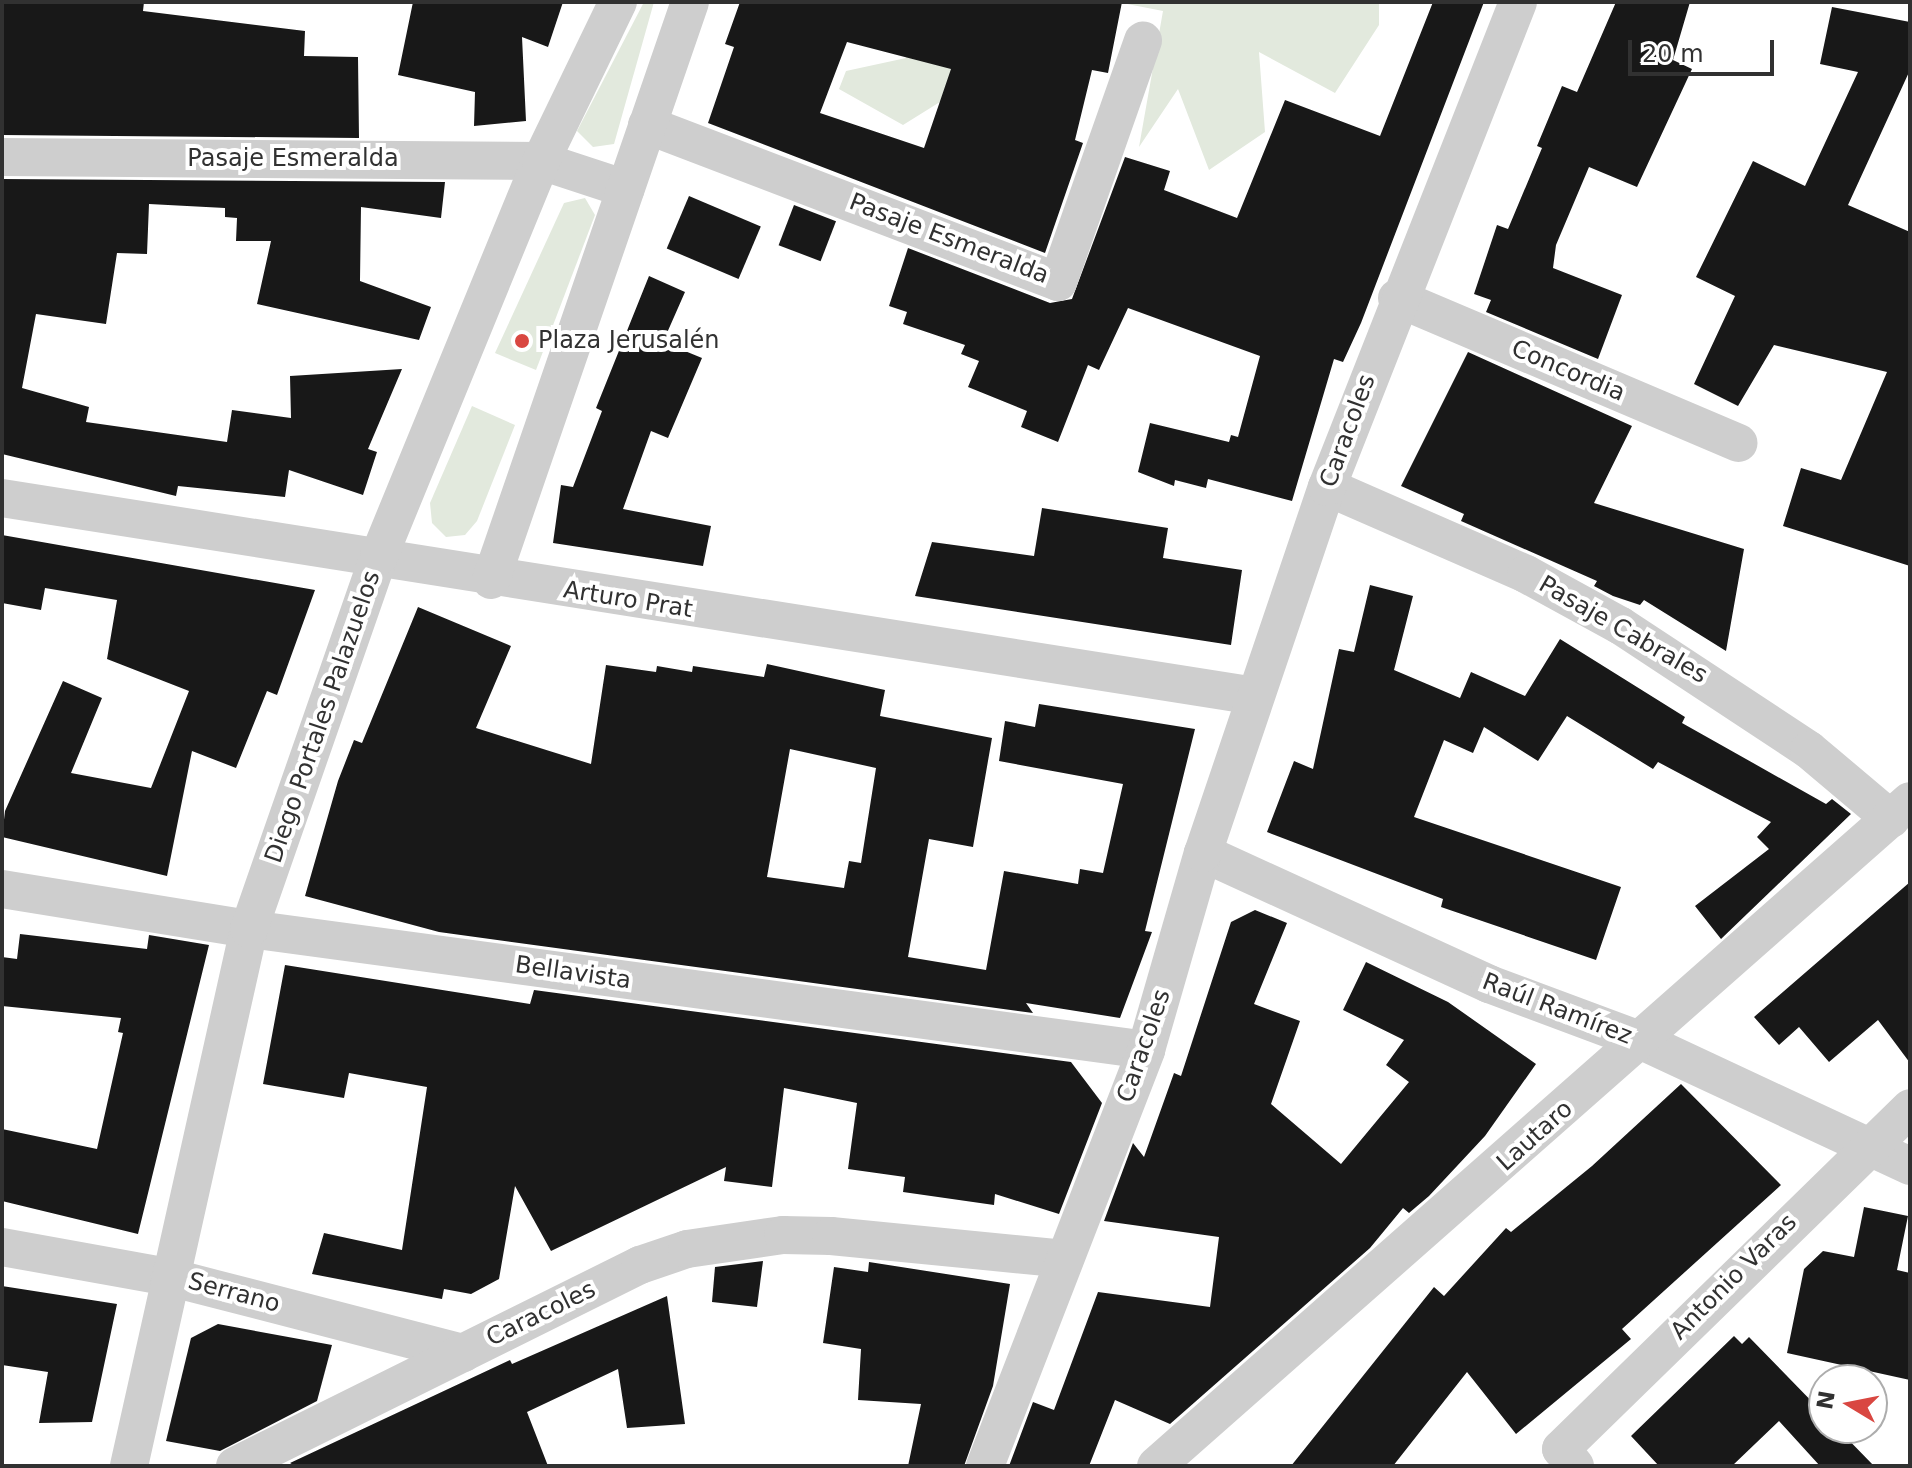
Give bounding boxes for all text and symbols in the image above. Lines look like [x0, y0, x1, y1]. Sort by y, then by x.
scale bar [1632, 24, 1778, 74]
text: 20 m [1642, 40, 1704, 68]
street label: Pasaje Esmeralda [187, 145, 399, 173]
street label: Pasaje Esmeralda [845, 188, 1053, 290]
place label: Plaza Jerusalén [538, 327, 720, 355]
marker: Plaza Jerusalén [513, 332, 531, 350]
street label: Concordia [1507, 334, 1629, 408]
street label: Caracoles [1314, 371, 1382, 491]
street label: Diego Portales Palazuelos [259, 567, 387, 867]
street label: Pasaje Cabrales [1534, 570, 1712, 690]
street label: Arturo Prat [561, 576, 695, 624]
street label: Bellavista [513, 951, 633, 995]
street label: Raúl Ramírez [1478, 967, 1636, 1051]
street label: Caracoles [1111, 986, 1177, 1106]
street label: Lautaro [1491, 1095, 1579, 1177]
street label: Antonio Varas [1665, 1208, 1803, 1346]
street label: Serrano [185, 1267, 283, 1319]
street label: Caracoles [482, 1275, 600, 1353]
north arrow [1808, 1364, 1888, 1444]
text: N [1812, 1389, 1840, 1411]

